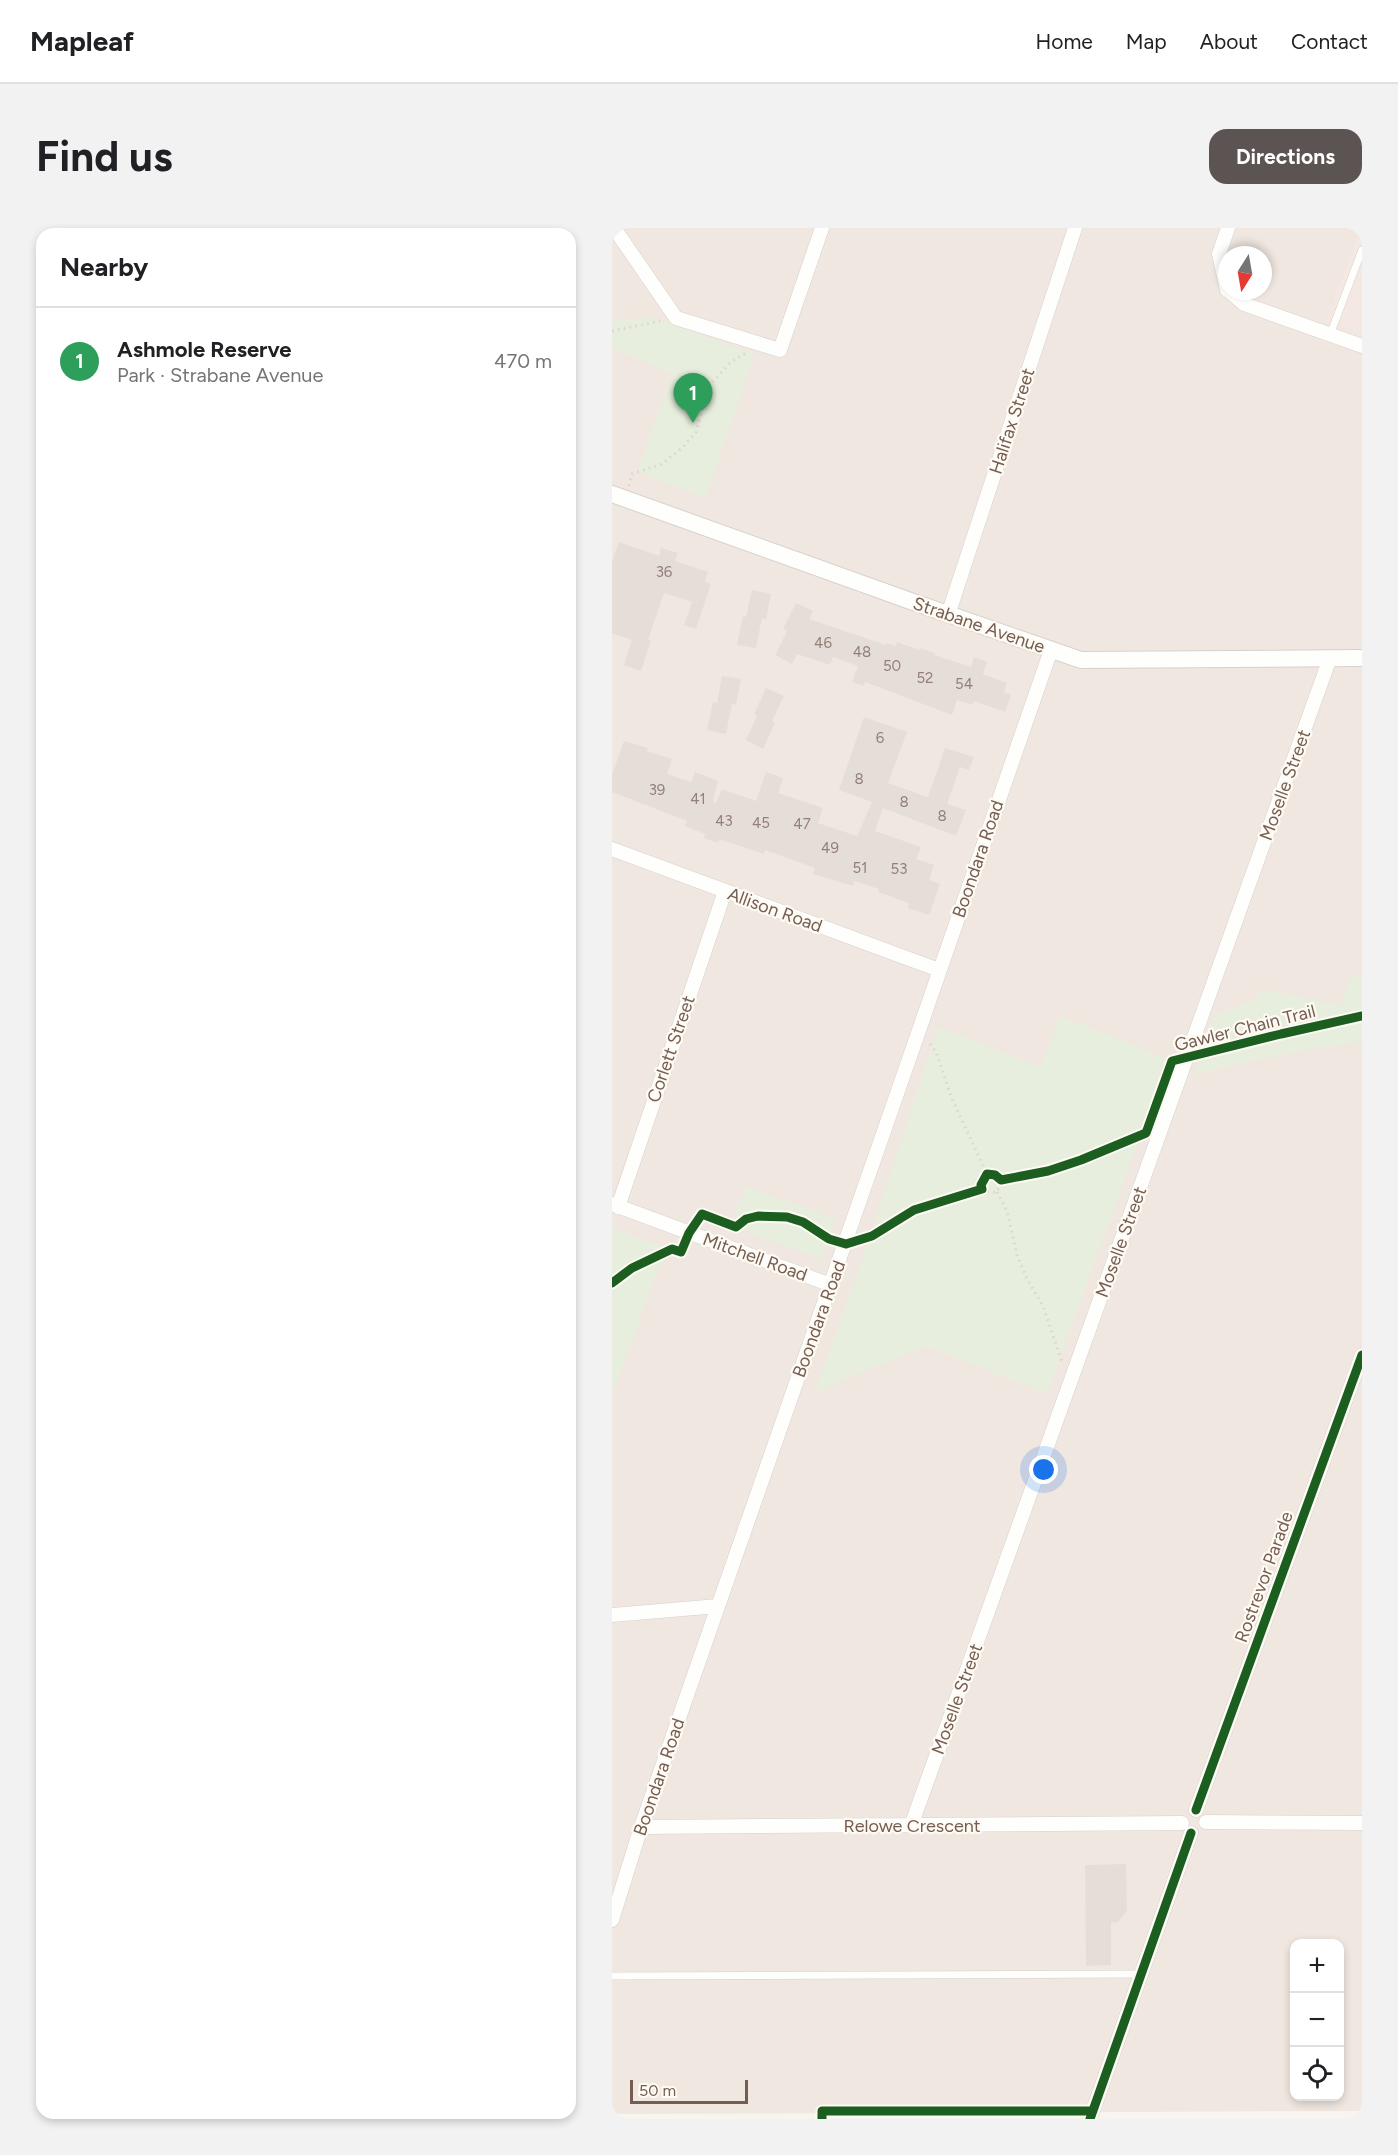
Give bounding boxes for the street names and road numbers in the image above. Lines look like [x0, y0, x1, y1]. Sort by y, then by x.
street label: Halifax Street [985, 365, 1040, 477]
street label: Strabane Avenue [910, 592, 1048, 658]
street label: Moselle Street [1255, 726, 1315, 843]
street label: Boondara Road [948, 797, 1008, 921]
street label: Allison Road [725, 883, 825, 937]
street label: Corlett Street [642, 992, 700, 1105]
street label: Gawler Chain Trail [1172, 1000, 1318, 1056]
street label: Moselle Street [1091, 1183, 1151, 1300]
street label: Mitchell Road [700, 1228, 810, 1286]
street label: Boondara Road [788, 1258, 850, 1380]
street label: Rostrevor Parade [1230, 1508, 1298, 1645]
street label: Moselle Street [927, 1640, 987, 1757]
street label: Boondara Road [629, 1715, 689, 1839]
street label: Relowe Crescent [843, 1815, 981, 1837]

